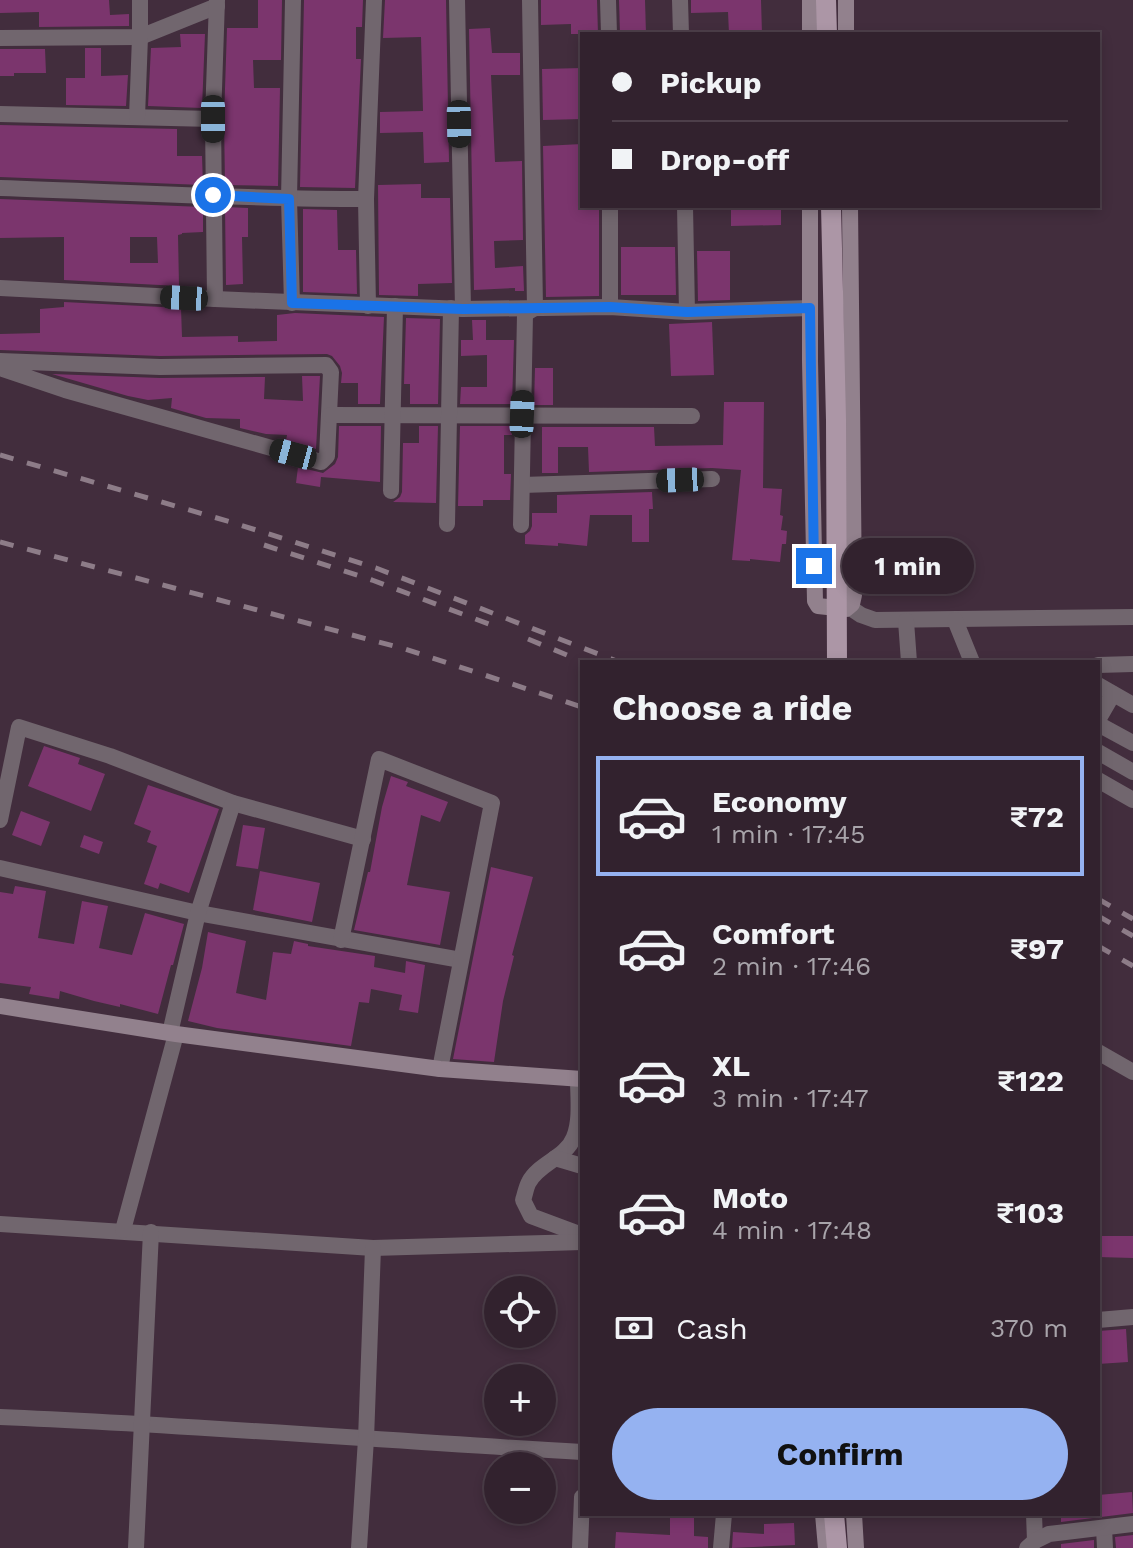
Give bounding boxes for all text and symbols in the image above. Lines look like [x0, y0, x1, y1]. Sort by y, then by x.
text: Pickup [660, 65, 762, 100]
car [201, 95, 225, 143]
car [447, 100, 471, 148]
text: Drop-off [660, 142, 789, 177]
route start [195, 177, 231, 213]
car [159, 285, 209, 311]
car [509, 390, 535, 438]
car [267, 436, 319, 472]
car [656, 467, 704, 493]
callout: 1 min [842, 538, 974, 594]
route end [796, 548, 832, 584]
text: 1 min [875, 551, 941, 581]
text: Choose a ride [612, 687, 852, 729]
icon: car [616, 780, 688, 852]
text: Economy [712, 784, 847, 819]
text: ₹72 [1010, 799, 1064, 834]
text: 1 min · 17:45 [712, 819, 865, 849]
icon: car [616, 912, 688, 984]
text: Comfort [712, 916, 834, 951]
text: ₹97 [1010, 931, 1064, 966]
text: 2 min · 17:46 [712, 951, 871, 981]
icon: car [616, 1044, 688, 1116]
text: XL [712, 1048, 750, 1083]
text: ₹122 [997, 1063, 1064, 1098]
text: 3 min · 17:47 [712, 1083, 869, 1113]
icon: car [616, 1176, 688, 1248]
text: Moto [712, 1180, 788, 1215]
text: ₹103 [996, 1195, 1064, 1230]
text: 4 min · 17:48 [712, 1215, 872, 1245]
map controls [484, 1276, 556, 1524]
button: locate [484, 1276, 556, 1348]
icon: cash [612, 1306, 656, 1350]
text: Cash [676, 1311, 748, 1346]
text: 370 m [990, 1313, 1068, 1343]
button: + [484, 1364, 556, 1436]
button: Confirm [612, 1408, 1068, 1500]
button: − [484, 1452, 556, 1524]

